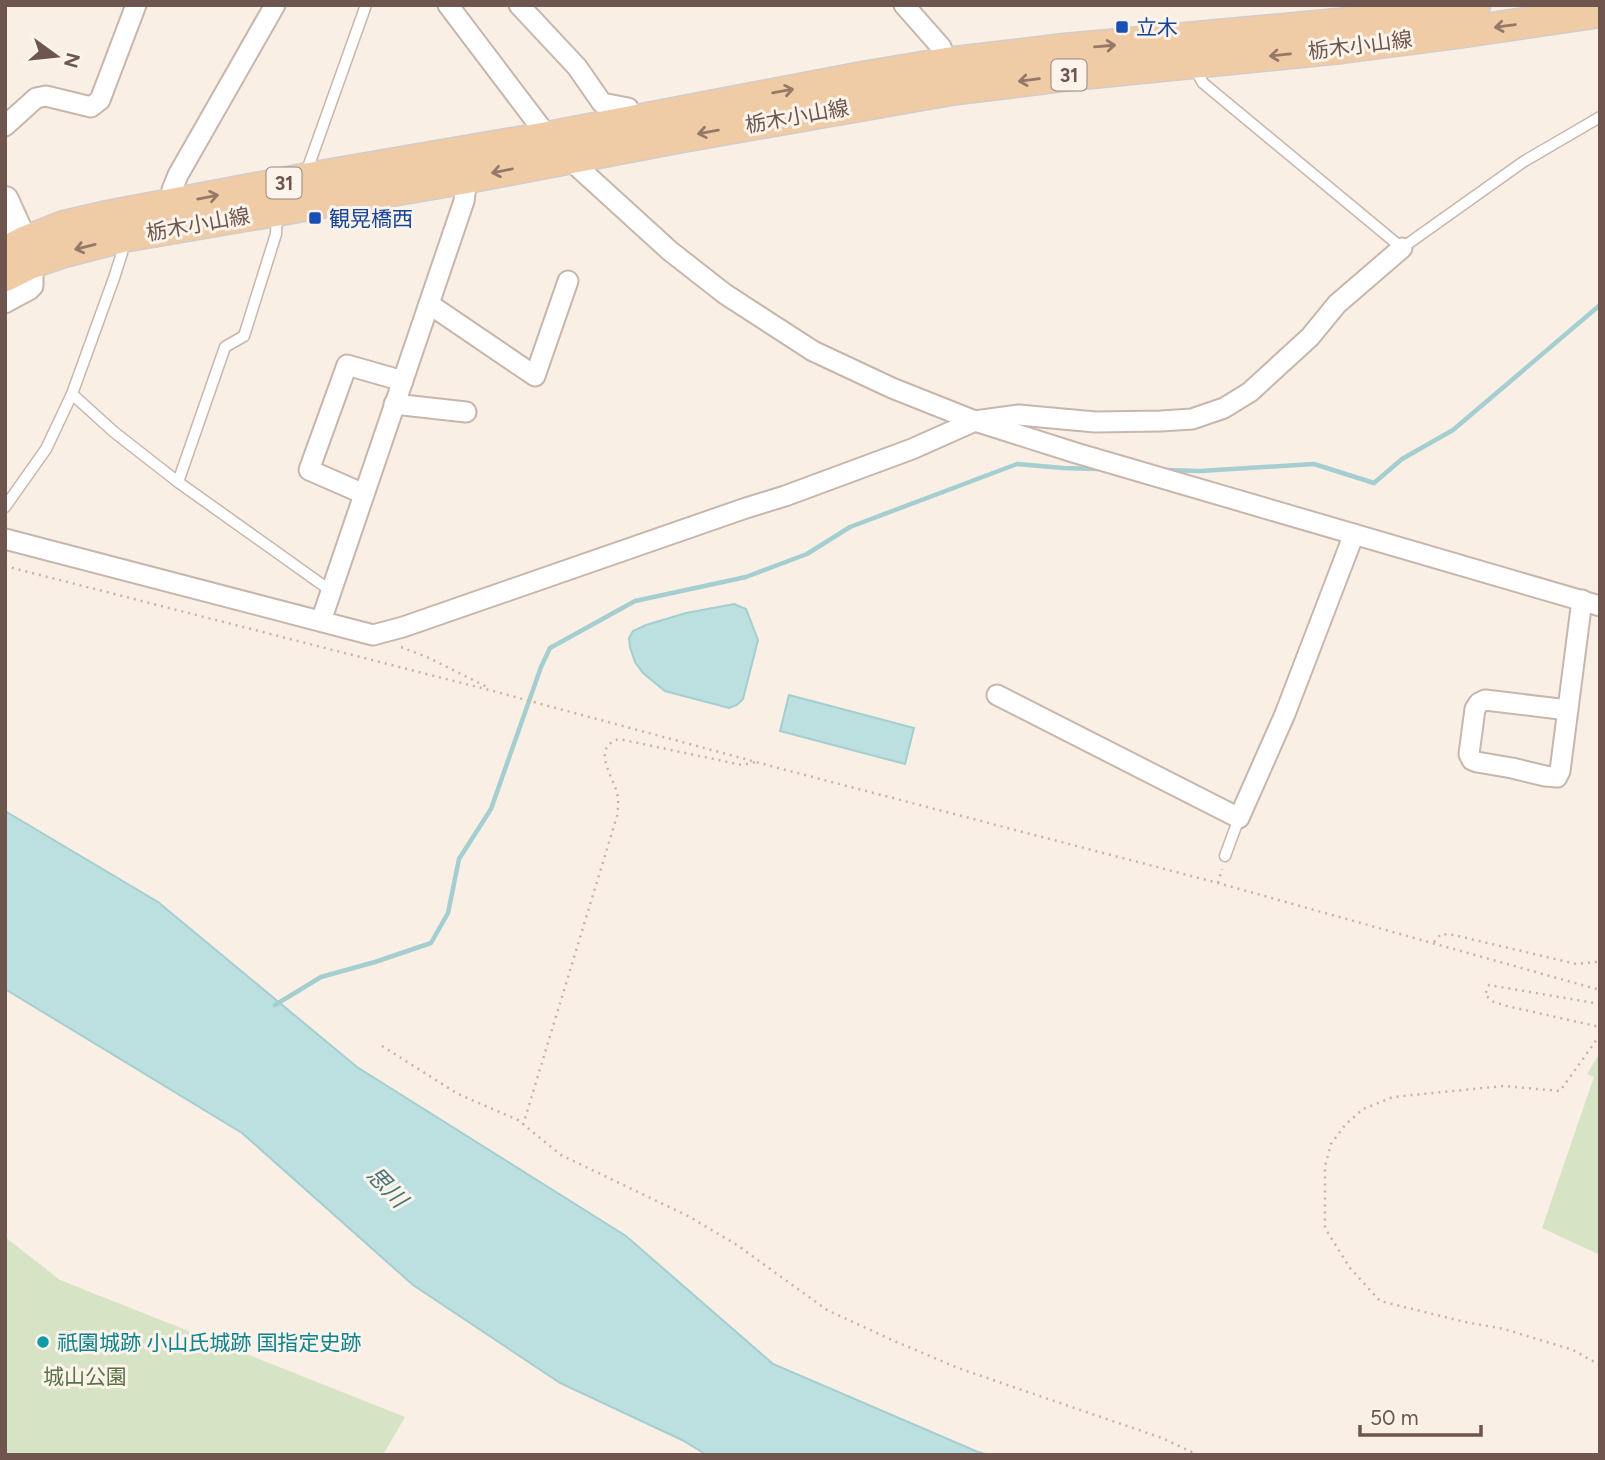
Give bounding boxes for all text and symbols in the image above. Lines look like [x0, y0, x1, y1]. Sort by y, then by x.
place label: 立木 [1136, 15, 1178, 40]
marker: 立木 [1114, 19, 1130, 35]
one-way arrow [1494, 20, 1517, 33]
north arrow [21, 21, 91, 91]
street label: 栃木小山線 [1306, 26, 1414, 64]
one-way arrow [1093, 39, 1116, 52]
one-way arrow [1269, 48, 1291, 61]
text: N [59, 50, 85, 70]
road number: 31 [1052, 60, 1086, 90]
one-way arrow [1018, 73, 1041, 86]
one-way arrow [771, 84, 794, 98]
street label: 栃木小山線 [743, 95, 851, 137]
one-way arrow [697, 126, 720, 139]
one-way arrow [491, 165, 514, 179]
road number: 31 [266, 168, 302, 198]
one-way arrow [196, 190, 219, 203]
street label: 栃木小山線 [144, 203, 252, 245]
place label: 観晃橋西 [329, 206, 413, 231]
marker: 観晃橋西 [307, 210, 323, 226]
one-way arrow [74, 241, 97, 254]
water label: 思川 [361, 1161, 415, 1215]
place label: 祇園城跡 小山氏城跡 国指定史跡 [57, 1330, 361, 1355]
marker: 祇園城跡 小山氏城跡 国指定史跡 [35, 1334, 51, 1350]
park label: 城山公園 [43, 1364, 127, 1389]
scale bar [1360, 1394, 1481, 1438]
text: 50 m [1370, 1405, 1419, 1430]

